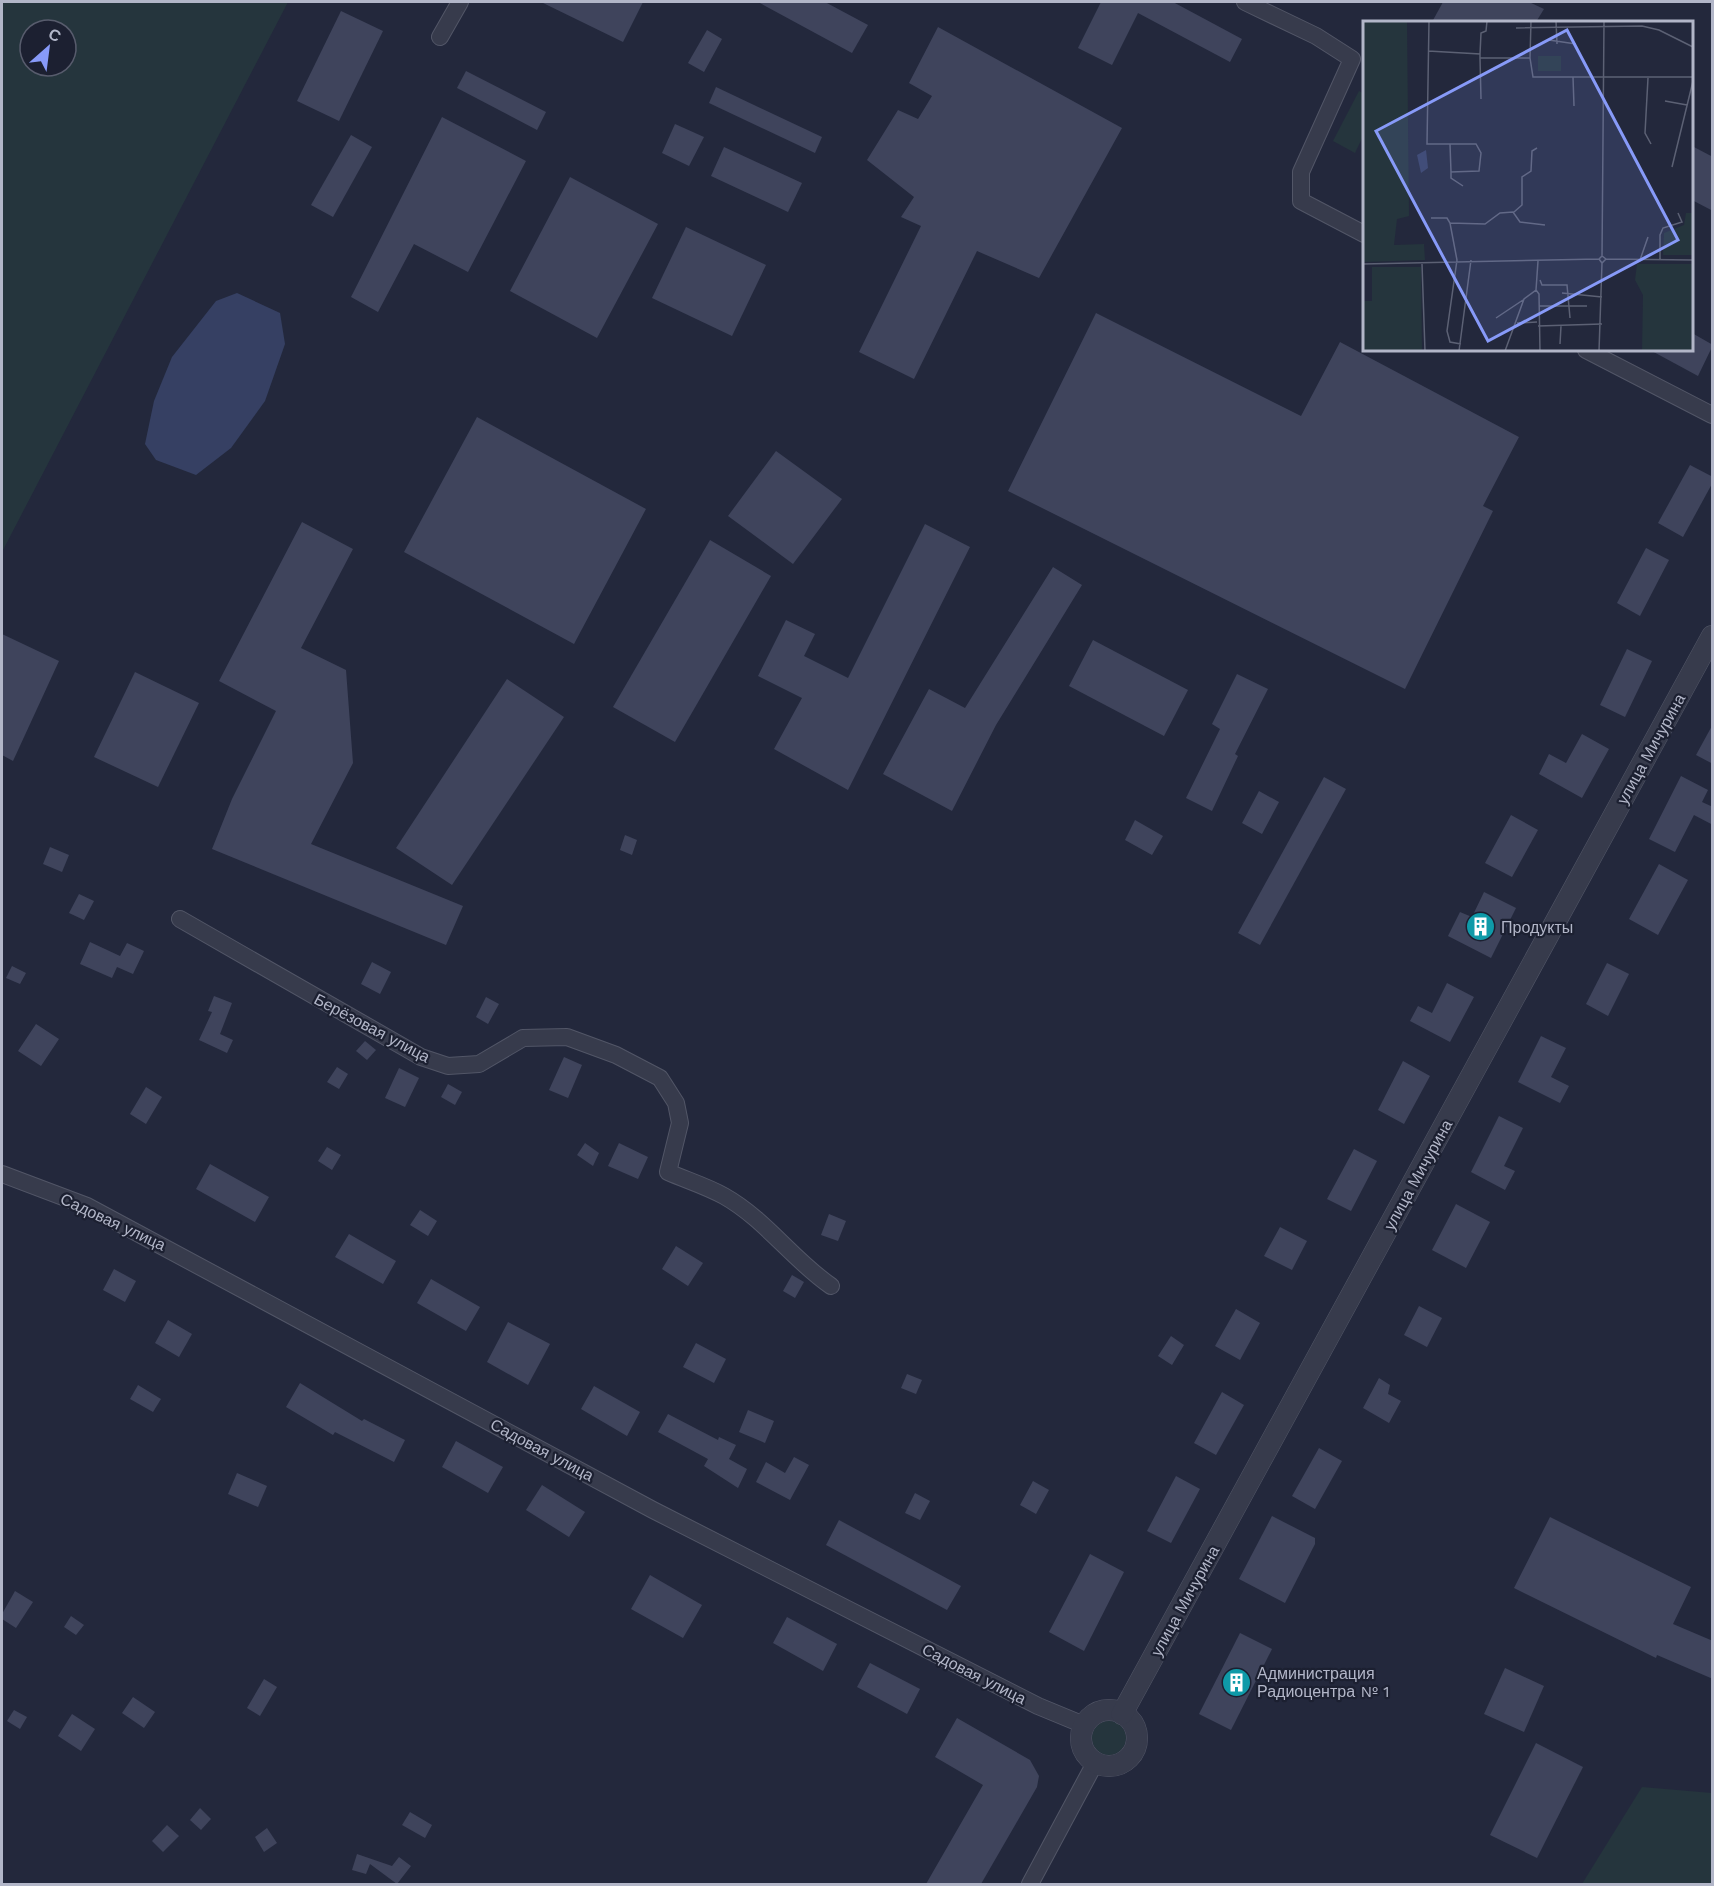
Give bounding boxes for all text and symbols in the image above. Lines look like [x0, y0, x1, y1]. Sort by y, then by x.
north arrow [18, 18, 78, 78]
inset map [1363, 21, 1693, 351]
text: С [45, 24, 65, 47]
street label: улица Мичурина [1613, 690, 1689, 808]
building icon: Продукты [1464, 911, 1496, 943]
place label: Продукты [1501, 918, 1573, 937]
street label: Берёзовая улица [311, 989, 433, 1067]
street label: улица Мичурина [1380, 1116, 1456, 1234]
street label: Садовая улица [57, 1189, 169, 1255]
street label: Садовая улица [487, 1415, 597, 1485]
street label: улица Мичурина [1147, 1542, 1223, 1660]
street label: Садовая улица [919, 1640, 1029, 1708]
place label: Администрация Радиоцентра № 1 [1257, 1664, 1389, 1701]
building icon: Администрация Радиоцентра № 1 [1220, 1666, 1252, 1698]

